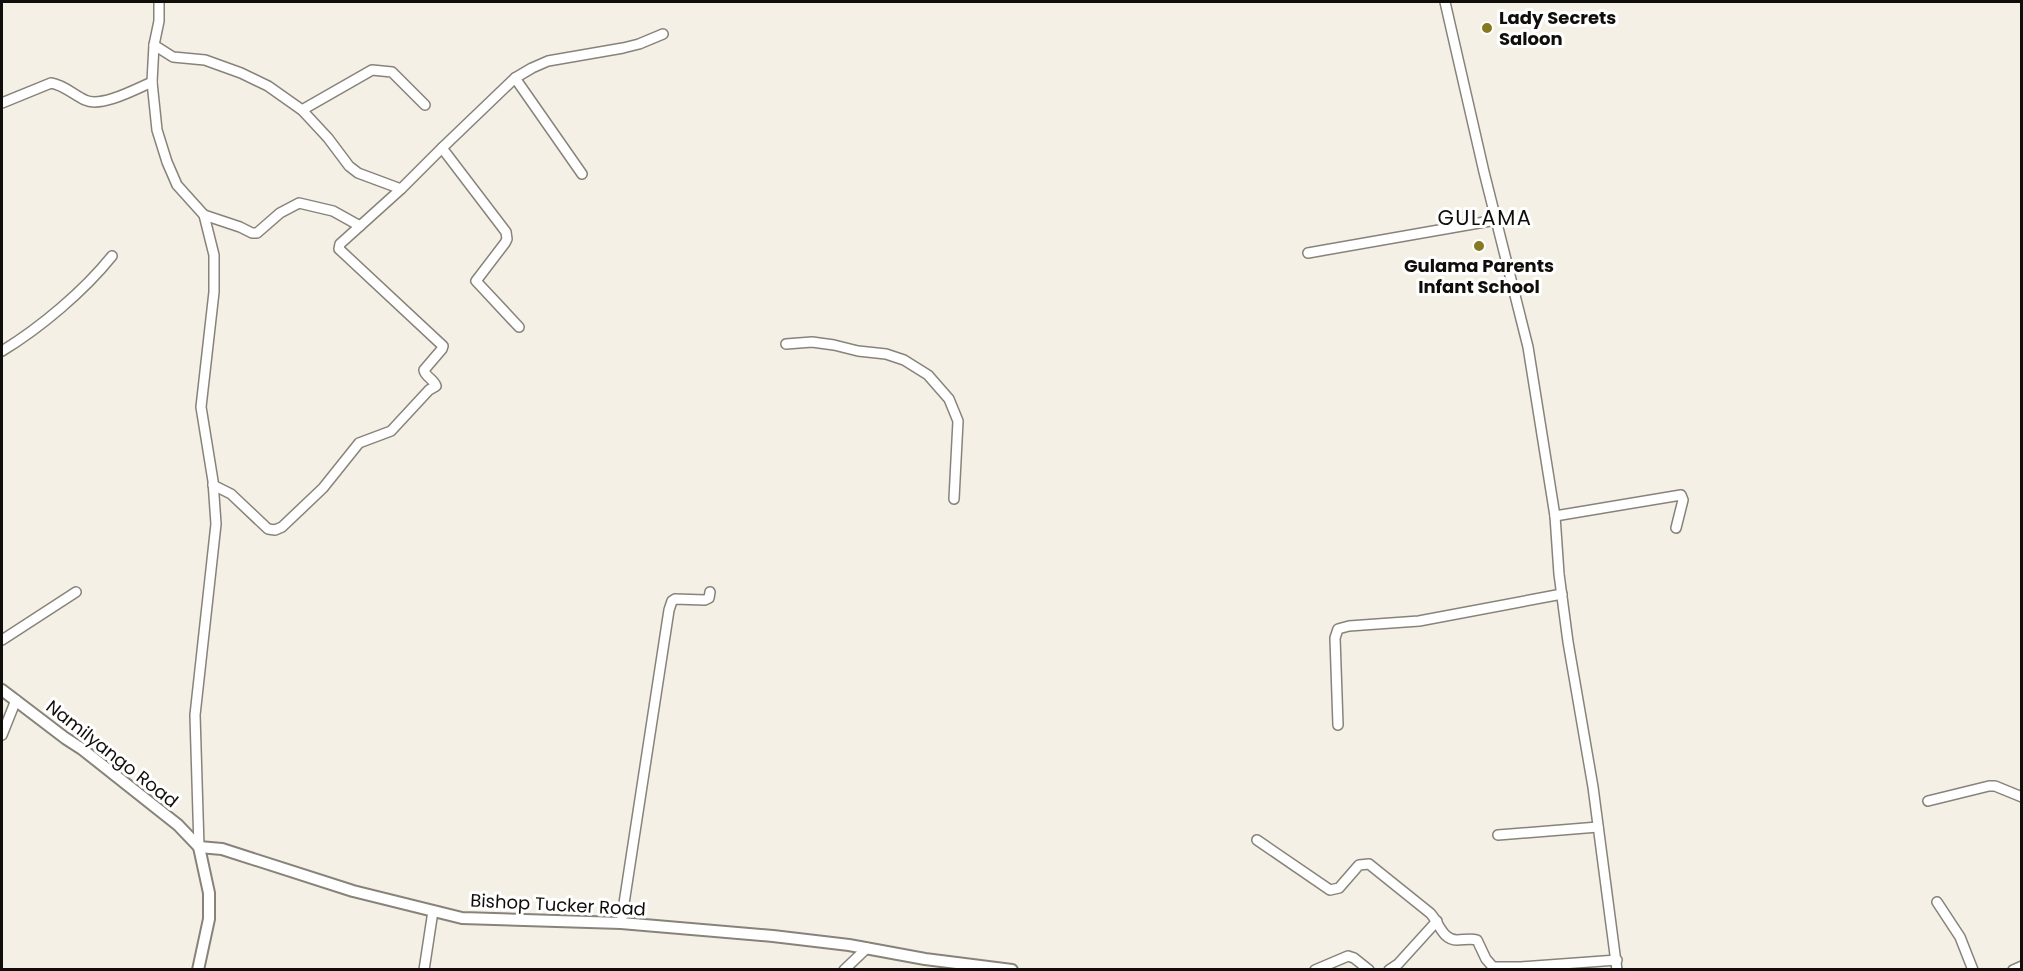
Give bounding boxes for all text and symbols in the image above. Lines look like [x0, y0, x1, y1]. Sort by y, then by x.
place label: Lady Secrets Saloon [1499, 5, 1616, 51]
marker: Lady Secrets Saloon [1480, 21, 1494, 35]
district label: GULAMA [1438, 203, 1532, 232]
marker: Gulama Parents Infant School [1472, 239, 1486, 253]
place label: Gulama Parents Infant School [1404, 253, 1554, 299]
street label: Namilyango Road [41, 694, 184, 813]
street label: Bishop Tucker Road [470, 887, 646, 922]

